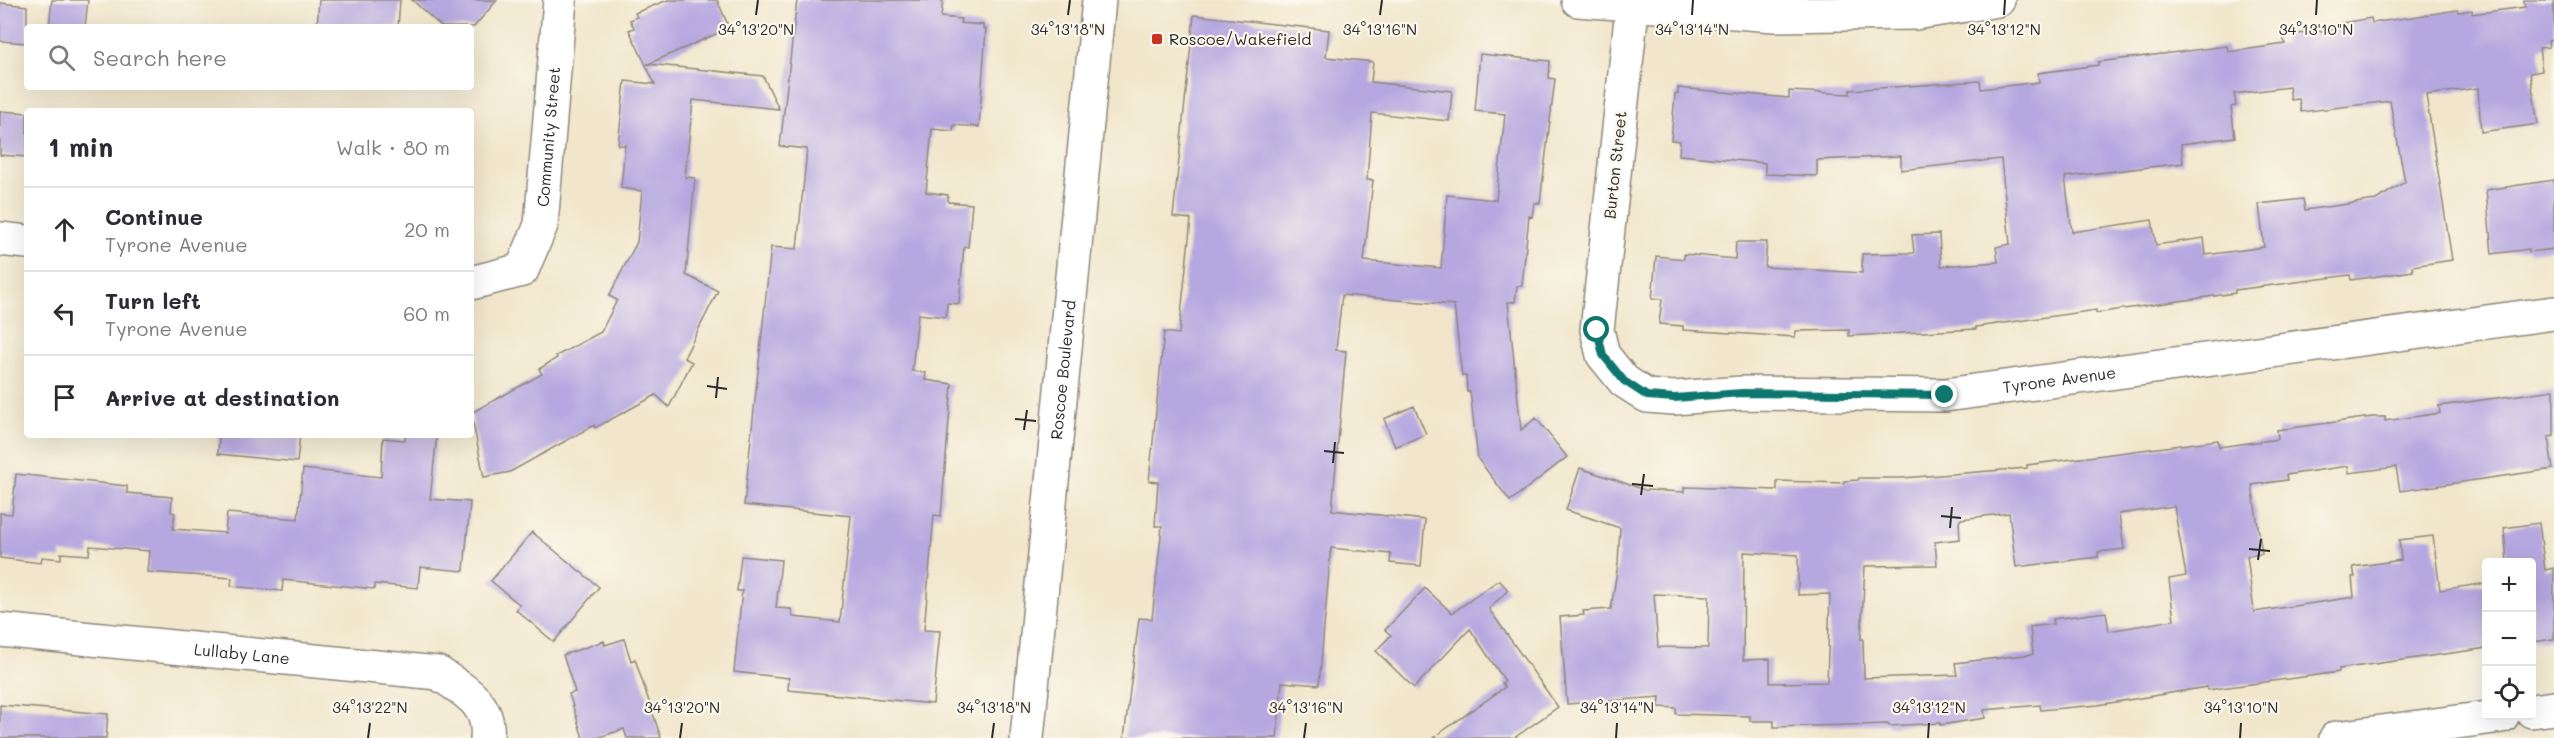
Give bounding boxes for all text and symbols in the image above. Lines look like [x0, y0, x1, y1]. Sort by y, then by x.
text: 34°13'20"N [718, 19, 794, 39]
text: 34°13'18"N [1031, 19, 1105, 39]
text: 34°13'16"N [1343, 19, 1417, 39]
text: 34°13'14"N [1655, 19, 1729, 39]
text: 34°13'12"N [1967, 19, 2041, 39]
text: 34°13'10"N [2279, 19, 2353, 39]
search box [24, 24, 474, 90]
place label: Roscoe/Wakefield [1169, 28, 1311, 49]
marker: Roscoe/Wakefield [1150, 32, 1164, 46]
icon: search [45, 41, 78, 74]
text: Search here [93, 43, 227, 72]
street label: Community Street [532, 66, 564, 208]
street label: Burton Street [1598, 110, 1631, 220]
text: 1 min [48, 130, 113, 164]
text: Walk · 80 m [336, 134, 450, 160]
text: Continue [105, 202, 203, 231]
icon: ahead [48, 213, 81, 246]
text: 20 m [404, 216, 450, 242]
text: Tyrone Avenue [105, 231, 248, 257]
text: Turn left [105, 286, 201, 315]
icon: left [48, 297, 81, 330]
street label: Roscoe Boulevard [1045, 299, 1080, 441]
text: 60 m [403, 300, 450, 326]
text: Tyrone Avenue [105, 315, 248, 341]
route start [1583, 316, 1609, 342]
street label: Tyrone Avenue [2001, 361, 2117, 397]
icon: arrive [48, 381, 81, 414]
route end [1931, 381, 1957, 407]
text: Arrive at destination [105, 383, 340, 412]
map controls [2482, 558, 2536, 720]
button: + [2482, 558, 2536, 612]
button: − [2482, 612, 2536, 666]
street label: Lullaby Lane [193, 638, 291, 668]
button: locate [2482, 666, 2536, 720]
text: 34°13'22"N [332, 697, 408, 717]
text: 34°13'20"N [644, 697, 720, 717]
text: 34°13'18"N [957, 697, 1031, 717]
text: 34°13'16"N [1269, 697, 1343, 717]
text: 34°13'14"N [1580, 697, 1654, 717]
text: 34°13'12"N [1892, 697, 1966, 717]
text: 34°13'10"N [2204, 697, 2278, 717]

